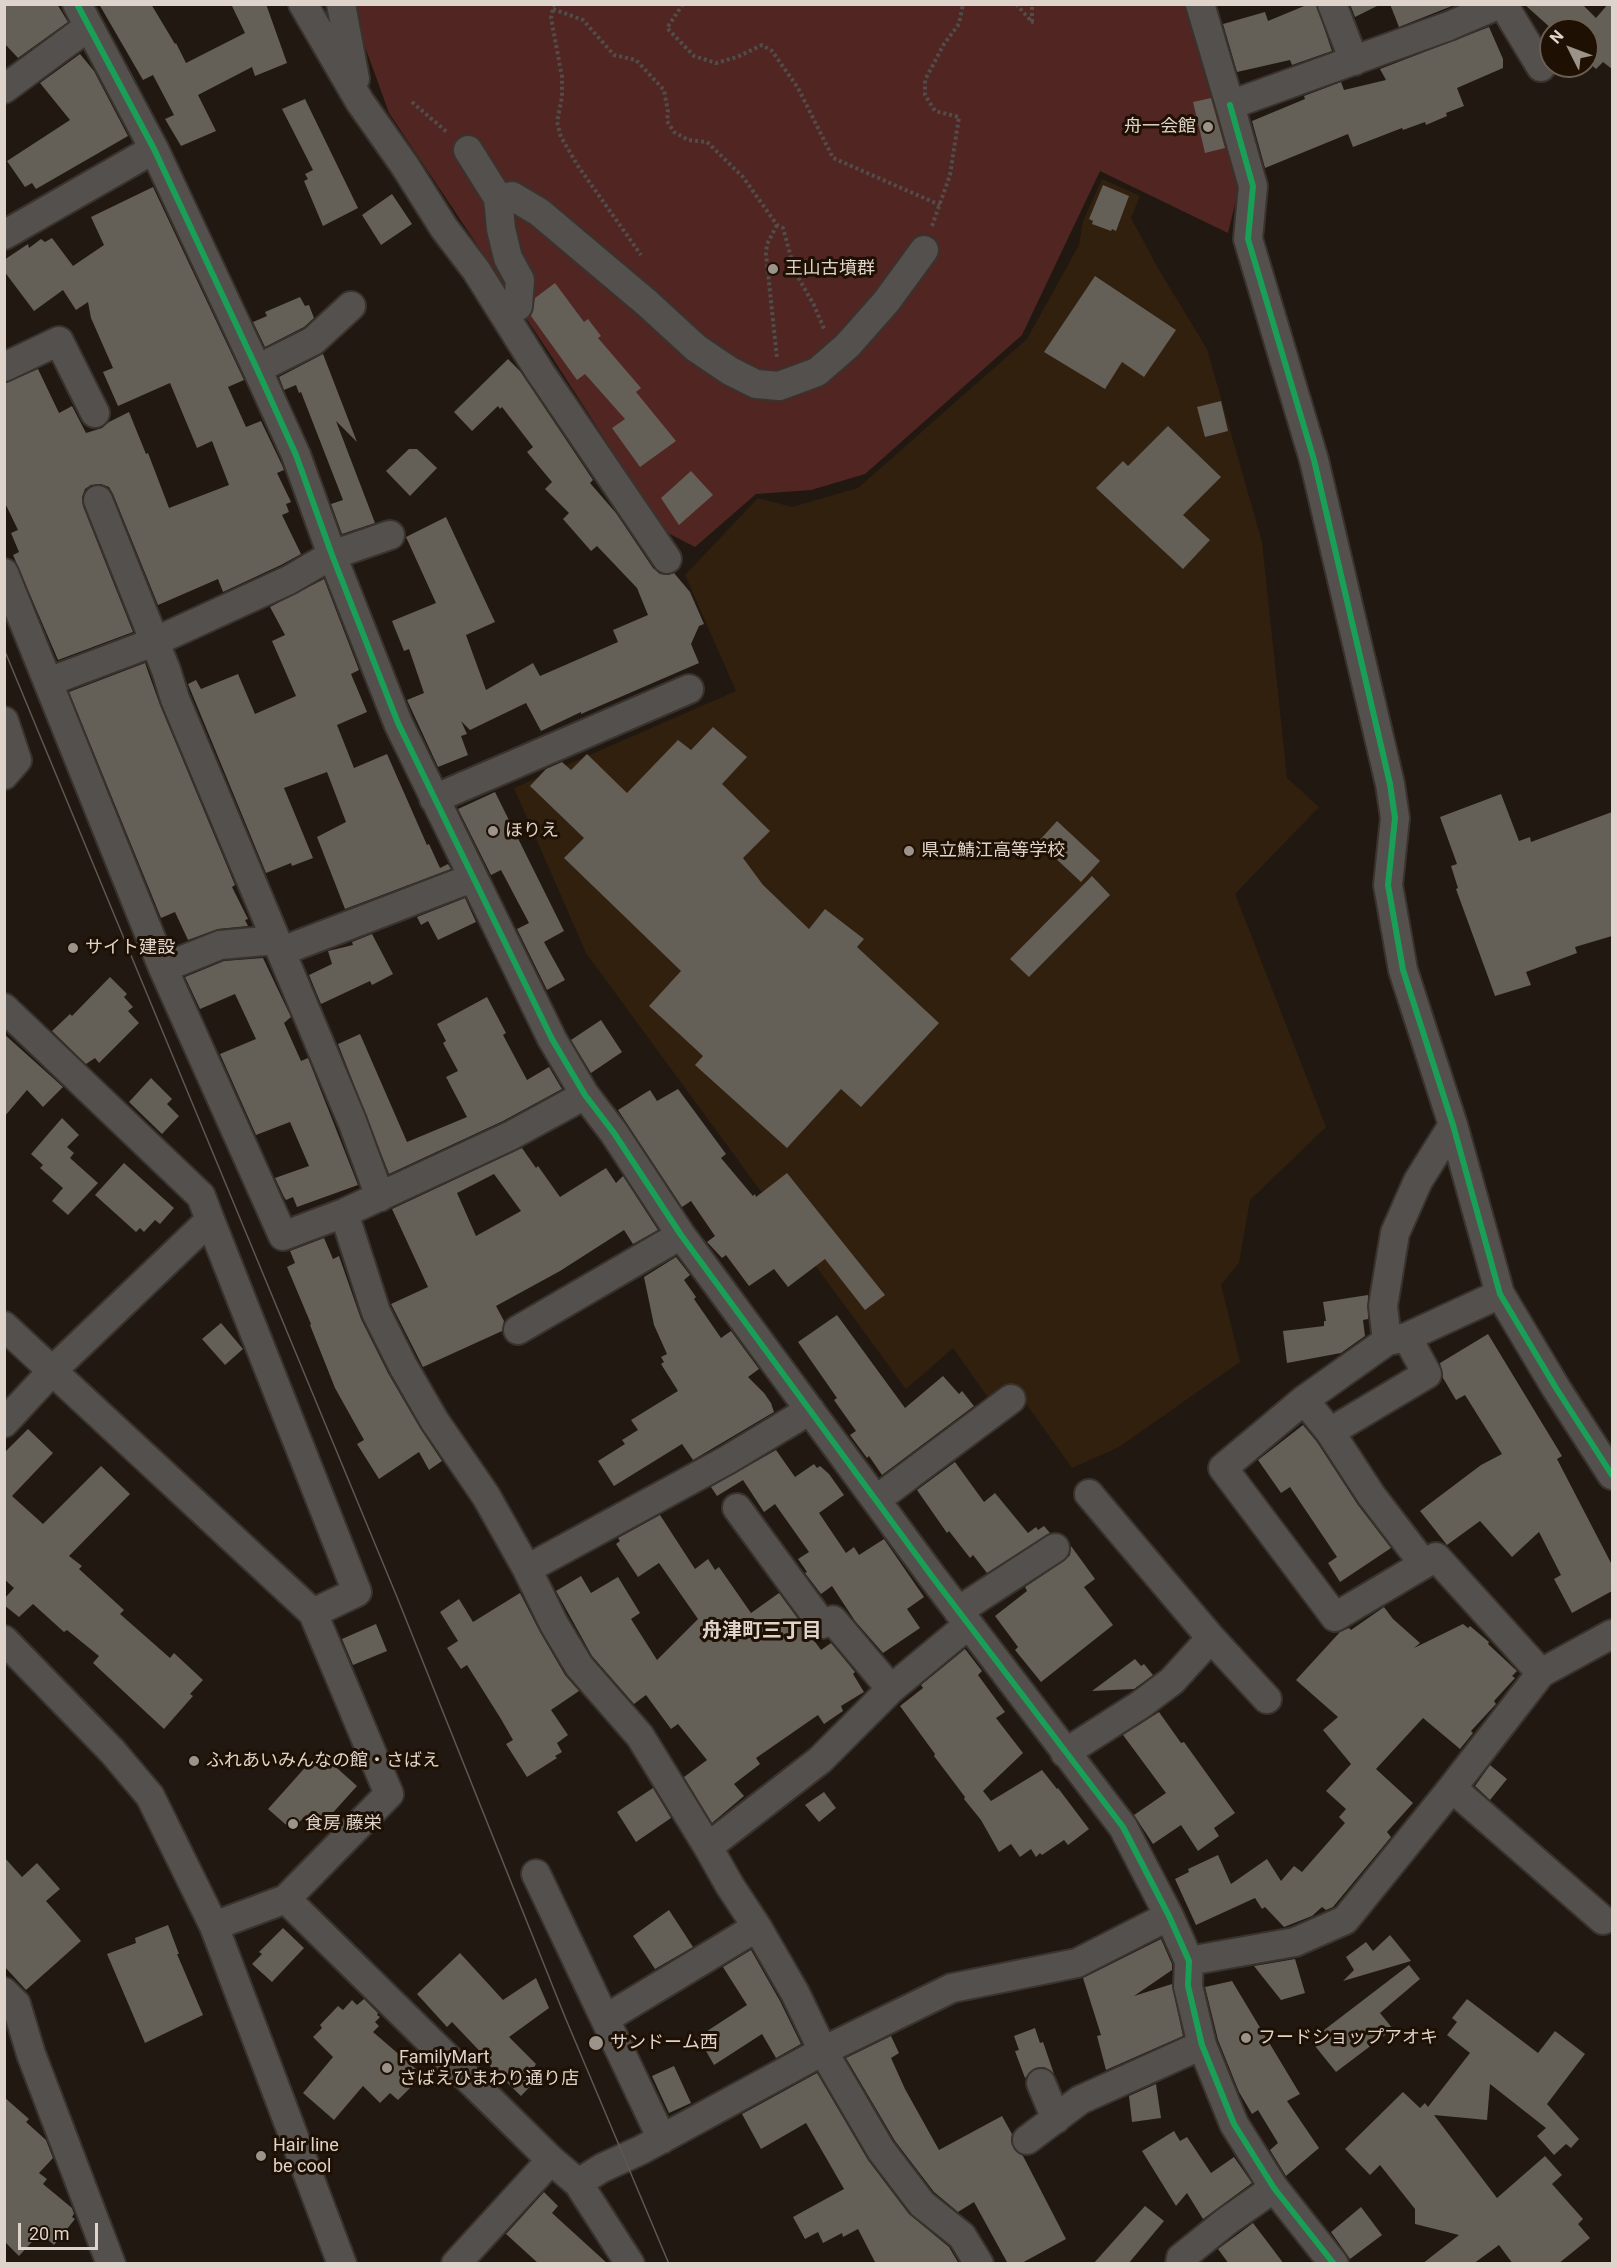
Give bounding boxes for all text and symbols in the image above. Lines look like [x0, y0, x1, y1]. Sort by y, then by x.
north arrow [1539, 18, 1599, 78]
text: N [1546, 26, 1568, 48]
place label: 舟一会館 [1124, 116, 1196, 138]
marker: 舟一会館 [1201, 120, 1215, 134]
place label: 王山古墳群 [785, 258, 875, 280]
marker: 王山古墳群 [766, 262, 780, 276]
place label: ほりえ [505, 820, 559, 842]
marker: ほりえ [486, 824, 500, 838]
place label: 県立鯖江高等学校 [921, 840, 1065, 862]
marker: 県立鯖江高等学校 [902, 844, 916, 858]
place label: サイト建設 [85, 937, 175, 959]
marker: サイト建設 [66, 941, 80, 955]
district label: 舟津町三丁目 [702, 1620, 822, 1644]
place label: ふれあいみんなの館・さばえ [206, 1750, 440, 1772]
marker: ふれあいみんなの館・さばえ [187, 1754, 201, 1768]
place label: 食房 藤栄 [305, 1813, 381, 1835]
marker: 食房 藤栄 [286, 1817, 300, 1831]
place label: フードショップアオキ [1258, 2027, 1438, 2049]
marker: フードショップアオキ [1239, 2031, 1253, 2045]
place label: サンドーム西 [610, 2032, 718, 2054]
marker: サンドーム西 [587, 2034, 605, 2052]
place label: FamilyMart さばえひまわり通り店 [399, 2047, 579, 2090]
marker: FamilyMart さばえひまわり通り店 [380, 2061, 394, 2075]
place label: Hair line be cool [273, 2135, 339, 2178]
marker: Hair line be cool [254, 2149, 268, 2163]
scale bar [21, 2211, 100, 2249]
text: 20 m [29, 2223, 69, 2244]

